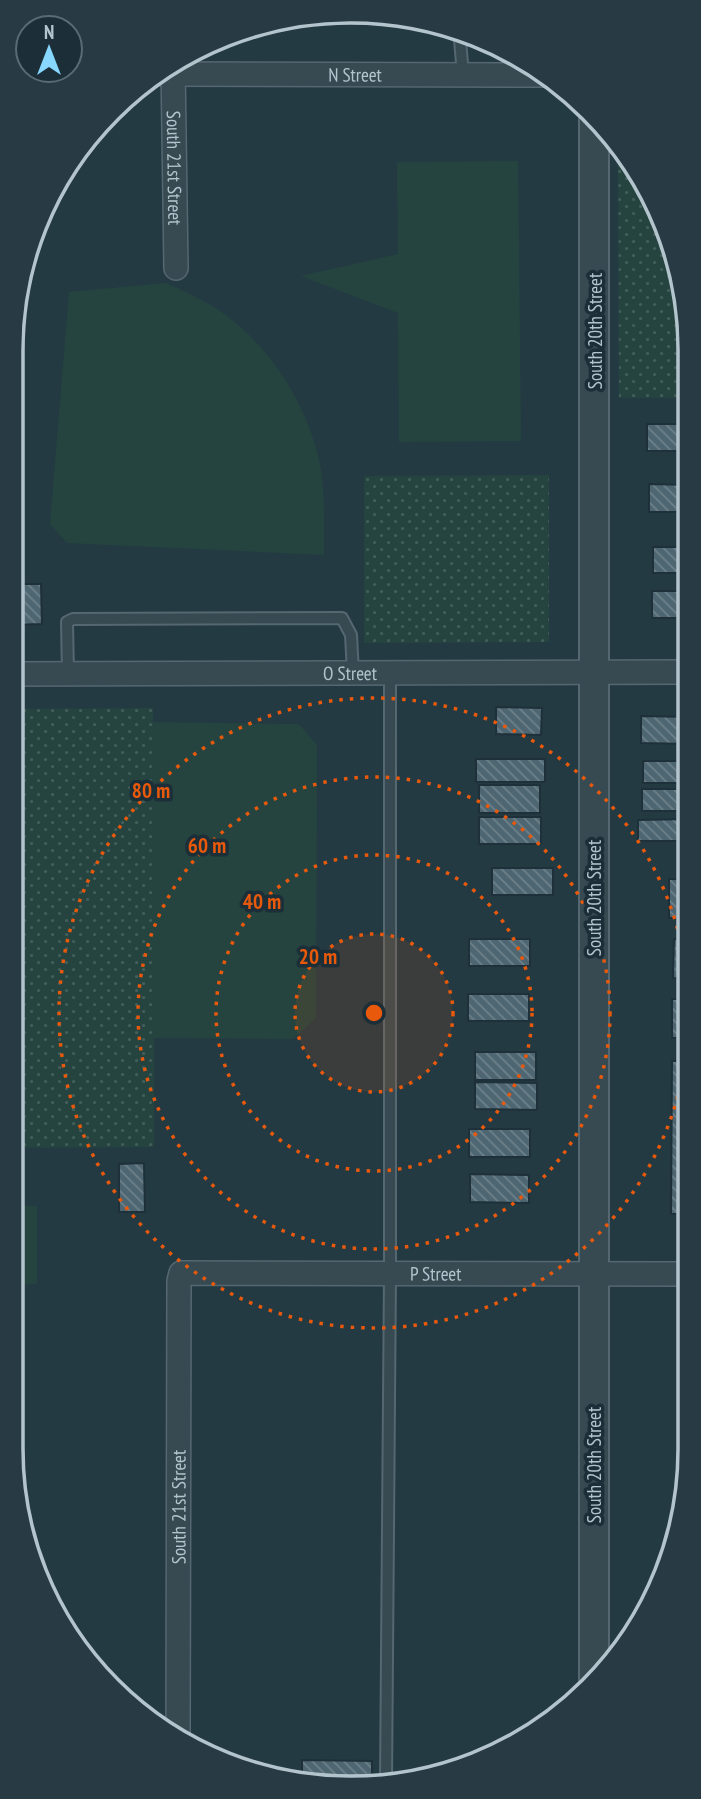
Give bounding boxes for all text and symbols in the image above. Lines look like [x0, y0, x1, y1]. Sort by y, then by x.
north arrow [14, 14, 84, 84]
text: N [44, 20, 54, 44]
street label: N Street [328, 62, 383, 87]
street label: South 21st Street [162, 111, 187, 226]
street label: South 20th Street [583, 272, 607, 389]
street label: O Street [323, 661, 378, 685]
text: 80 m [132, 777, 170, 804]
text: 60 m [188, 832, 226, 859]
street label: South 20th Street [582, 839, 606, 956]
text: 40 m [243, 888, 281, 915]
text: 20 m [299, 943, 337, 970]
centre of rings [362, 1001, 386, 1025]
street label: P Street [410, 1261, 462, 1286]
street label: South 20th Street [582, 1406, 606, 1523]
street label: South 21st Street [166, 1449, 191, 1564]

